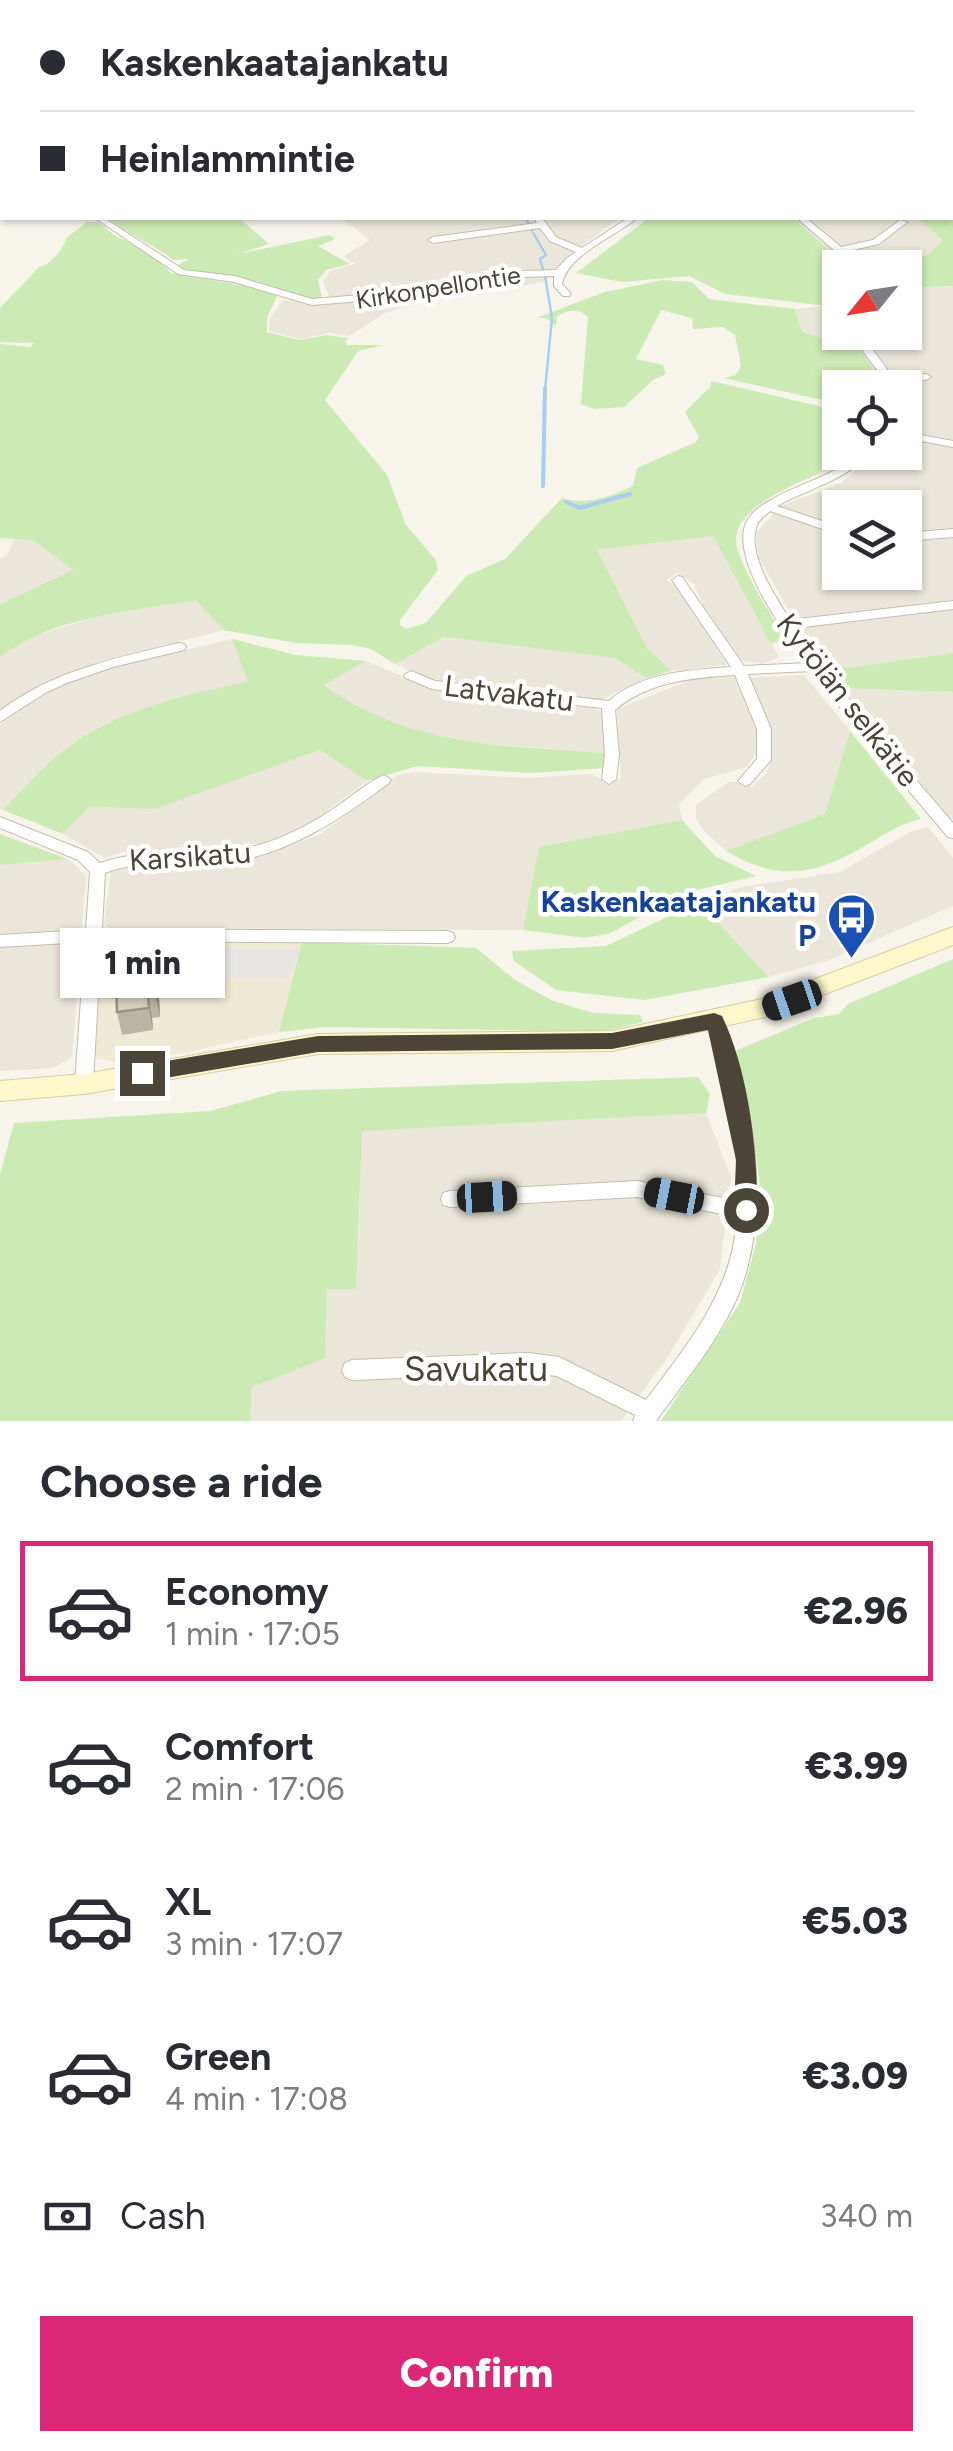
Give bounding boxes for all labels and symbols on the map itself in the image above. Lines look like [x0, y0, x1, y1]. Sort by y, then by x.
north arrow [822, 250, 922, 350]
street label: Kirkonpellontie [353, 259, 523, 315]
street label: Kytölän selkätie [769, 606, 927, 794]
street label: Latvakatu [442, 667, 576, 719]
street label: Karsikatu [128, 833, 252, 879]
place label: Kaskenkaatajankatu P [541, 883, 816, 954]
bus stop icon: Kaskenkaatajankatu P [825, 892, 877, 960]
callout: 1 min [59, 928, 224, 998]
car [759, 976, 825, 1024]
route end [120, 1051, 165, 1096]
car [642, 1176, 706, 1216]
car [456, 1180, 518, 1214]
route start [724, 1188, 769, 1233]
street label: Savukatu [404, 1348, 548, 1390]

